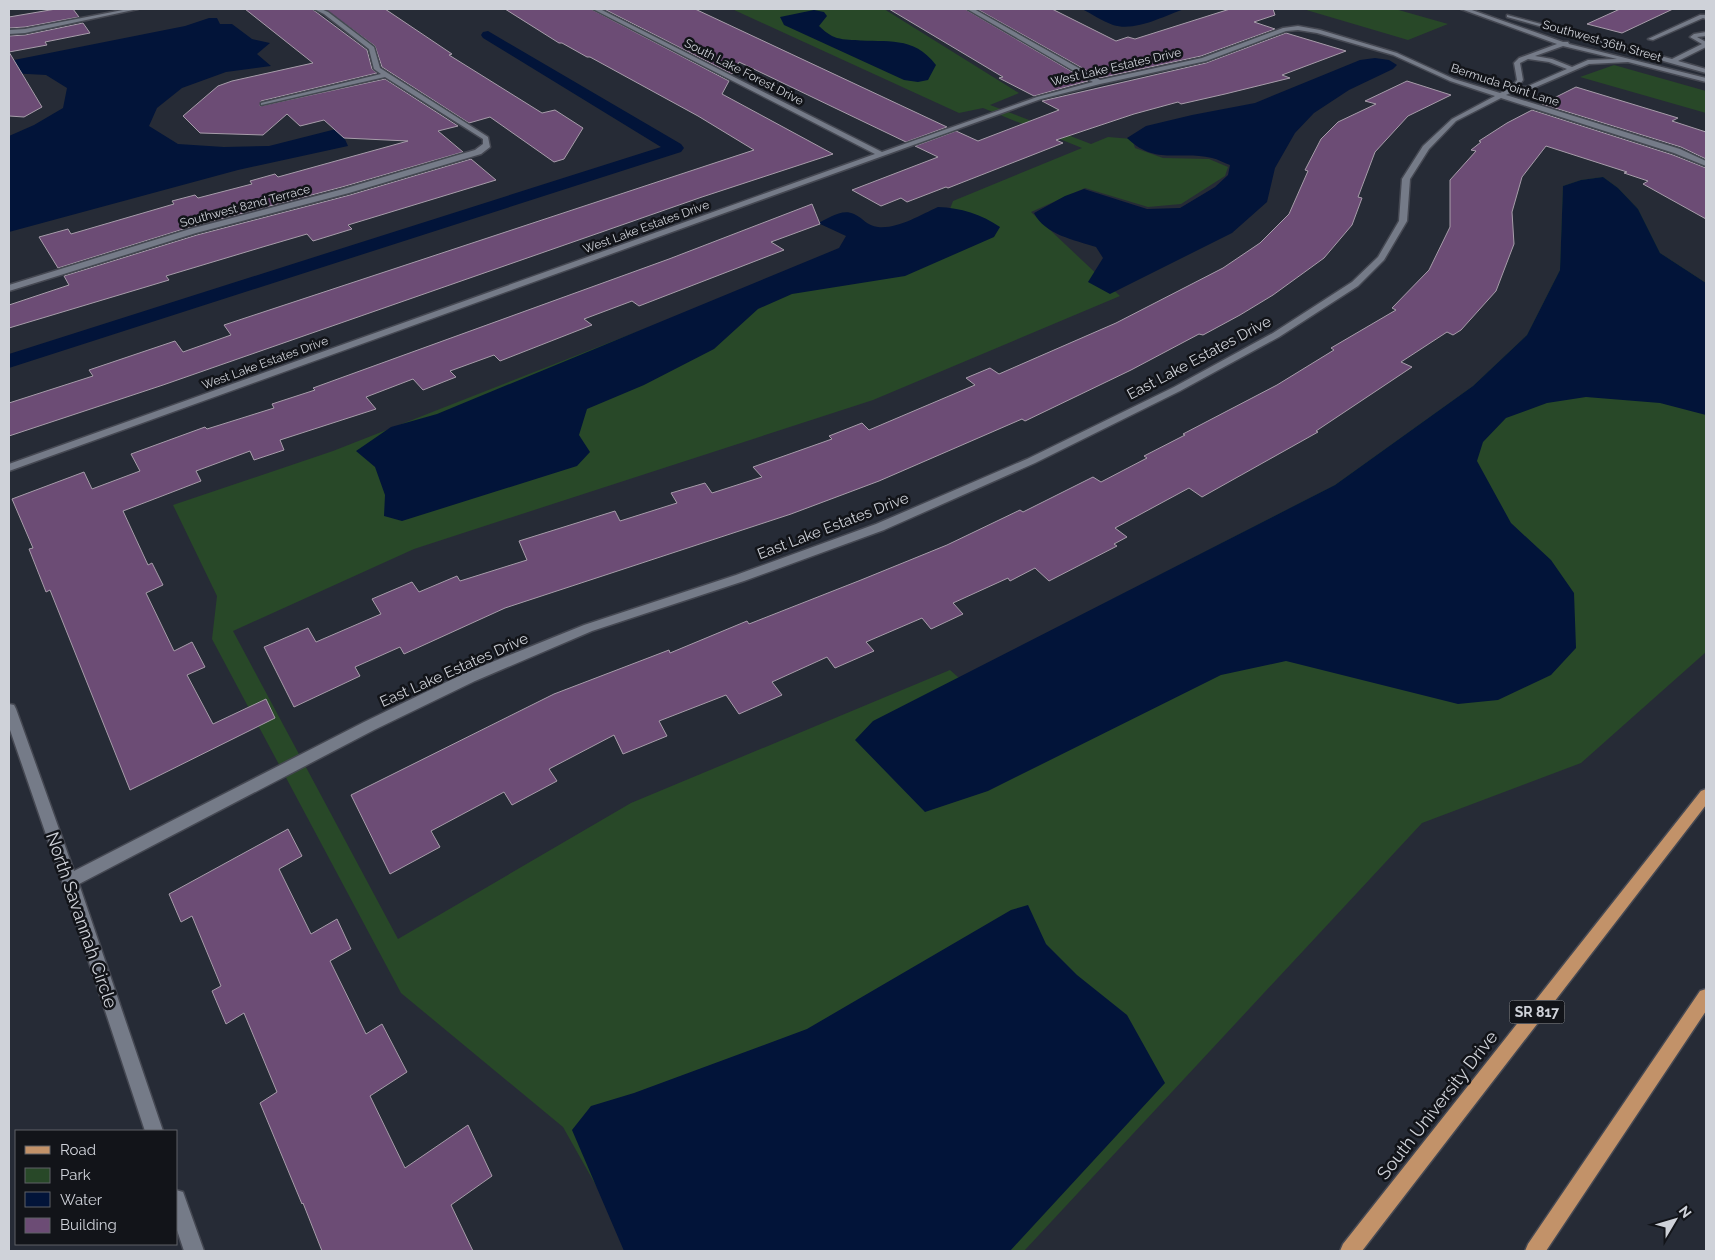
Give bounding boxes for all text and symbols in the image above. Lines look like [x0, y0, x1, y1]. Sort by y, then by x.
street label: Southwest 36th Street [1541, 17, 1663, 65]
street label: South Lake Forest Drive [682, 36, 806, 108]
street label: West Lake Estates Drive [1049, 45, 1183, 89]
street label: Bermuda Point Lane [1449, 61, 1561, 109]
street label: Southwest 82nd Terrace [178, 182, 312, 230]
street label: West Lake Estates Drive [581, 198, 711, 256]
street label: East Lake Estates Drive [1124, 312, 1274, 404]
street label: West Lake Estates Drive [200, 334, 330, 392]
street label: East Lake Estates Drive [755, 489, 911, 563]
street label: East Lake Estates Drive [377, 629, 531, 711]
street label: North Savannah Circle [42, 829, 122, 1011]
road number: SR 817 [1510, 1000, 1564, 1024]
street label: South University Drive [1372, 1026, 1502, 1184]
legend [15, 1130, 178, 1245]
text: Road [60, 1141, 96, 1159]
text: Park [60, 1166, 91, 1184]
text: Water [60, 1191, 103, 1209]
north arrow [1650, 1195, 1700, 1245]
text: N [1676, 1203, 1695, 1221]
text: Building [60, 1216, 117, 1234]

